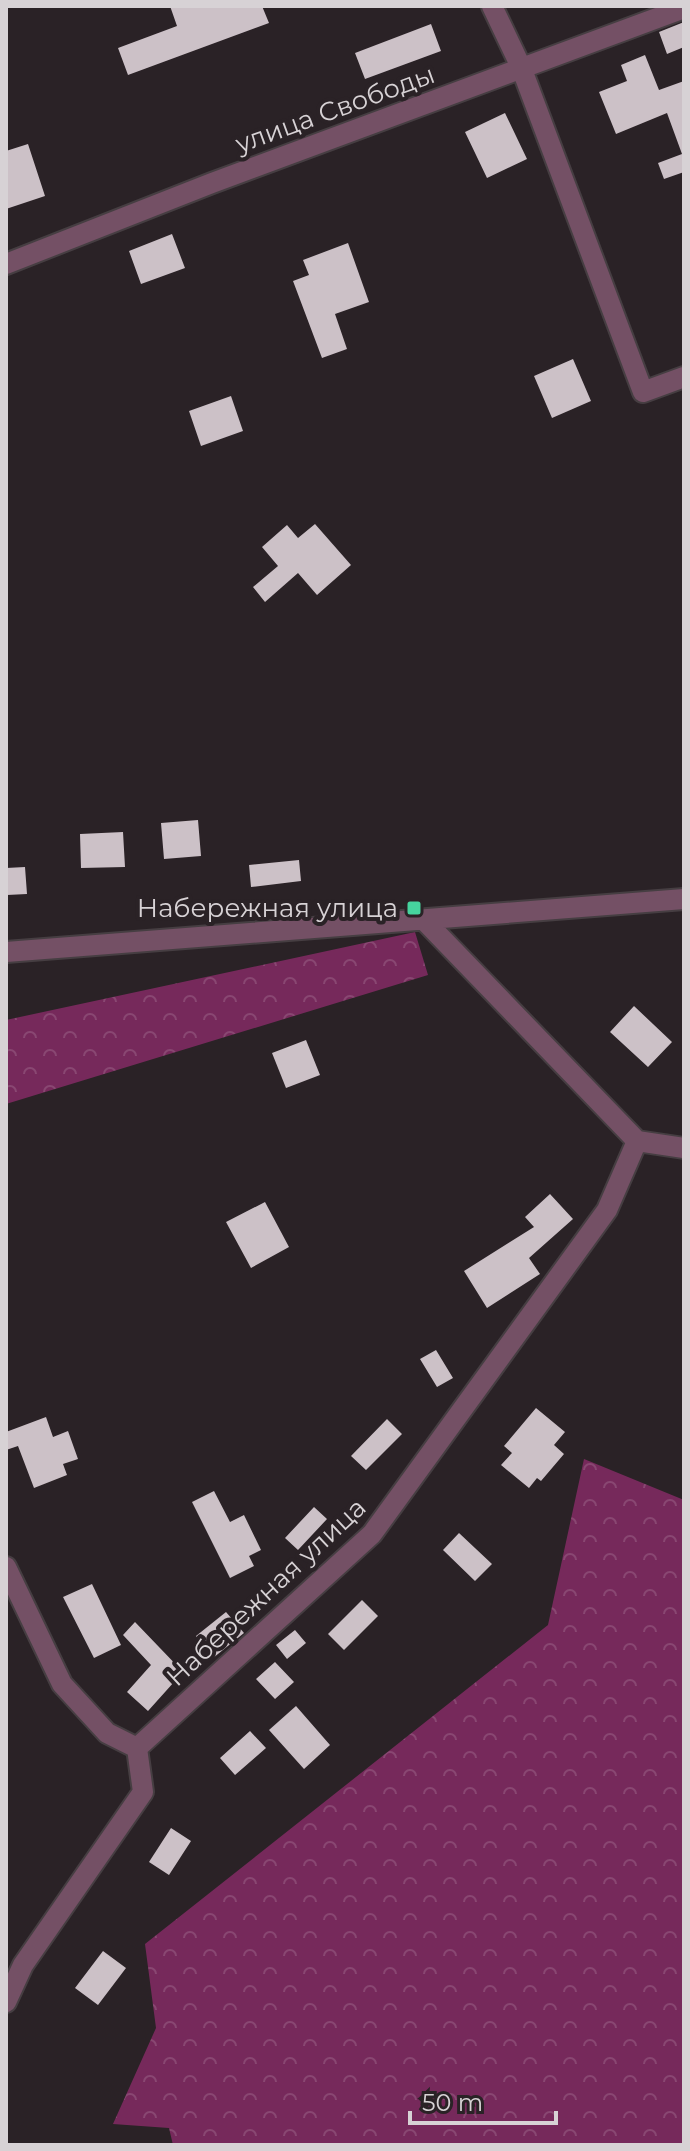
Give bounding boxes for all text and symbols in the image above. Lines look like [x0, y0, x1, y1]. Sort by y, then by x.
street label: улица Свободы [230, 58, 439, 160]
place label: Набережная улица [137, 892, 398, 924]
marker: Набережная улица [405, 899, 423, 917]
street label: Набережная улица [160, 1491, 372, 1693]
scale bar [410, 2075, 556, 2125]
text: 50 m [422, 2088, 483, 2117]

